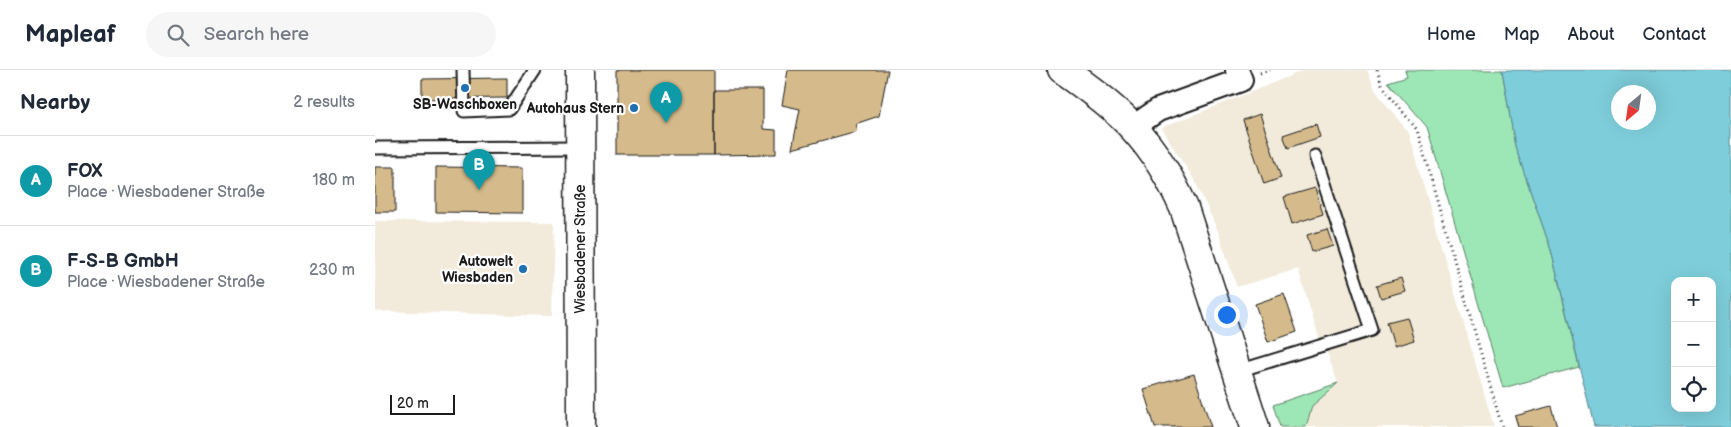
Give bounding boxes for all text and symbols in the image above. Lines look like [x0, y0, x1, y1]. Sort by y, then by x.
search box [146, 12, 496, 57]
text: Mapleaf [25, 20, 116, 49]
icon: search [164, 21, 192, 49]
text: Search here [204, 23, 309, 46]
text: Home [1427, 24, 1476, 45]
text: Map [1504, 24, 1540, 45]
text: About [1568, 24, 1615, 45]
text: Contact [1643, 24, 1706, 45]
marker: SB-Waschboxen [459, 82, 471, 94]
pin: A [650, 82, 682, 123]
north arrow [1611, 85, 1656, 130]
text: Nearby [20, 90, 90, 115]
text: 2 results [293, 93, 355, 112]
place label: SB-Waschboxen [413, 96, 517, 113]
place label: Autohaus Stern [526, 100, 624, 117]
marker: Autohaus Stern [628, 102, 640, 114]
pin: B [463, 149, 495, 190]
text: FOX [67, 160, 102, 183]
text: A [31, 171, 41, 190]
text: 180 m [313, 171, 355, 190]
text: Place · Wiesbadener Straße [67, 183, 265, 202]
street label: Wiesbadener Straße [572, 184, 589, 314]
text: F-S-B GmbH [67, 250, 179, 273]
place label: Autowelt Wiesbaden [442, 253, 513, 286]
text: B [30, 261, 42, 280]
text: 230 m [309, 261, 355, 280]
marker: Autowelt Wiesbaden [517, 263, 529, 275]
text: Place · Wiesbadener Straße [67, 273, 265, 292]
map controls [1671, 277, 1716, 412]
button: + [1671, 277, 1716, 322]
your location [1214, 302, 1240, 328]
button: − [1671, 322, 1716, 367]
button: locate [1671, 367, 1716, 412]
scale bar [390, 392, 455, 415]
text: 20 m [397, 395, 429, 412]

